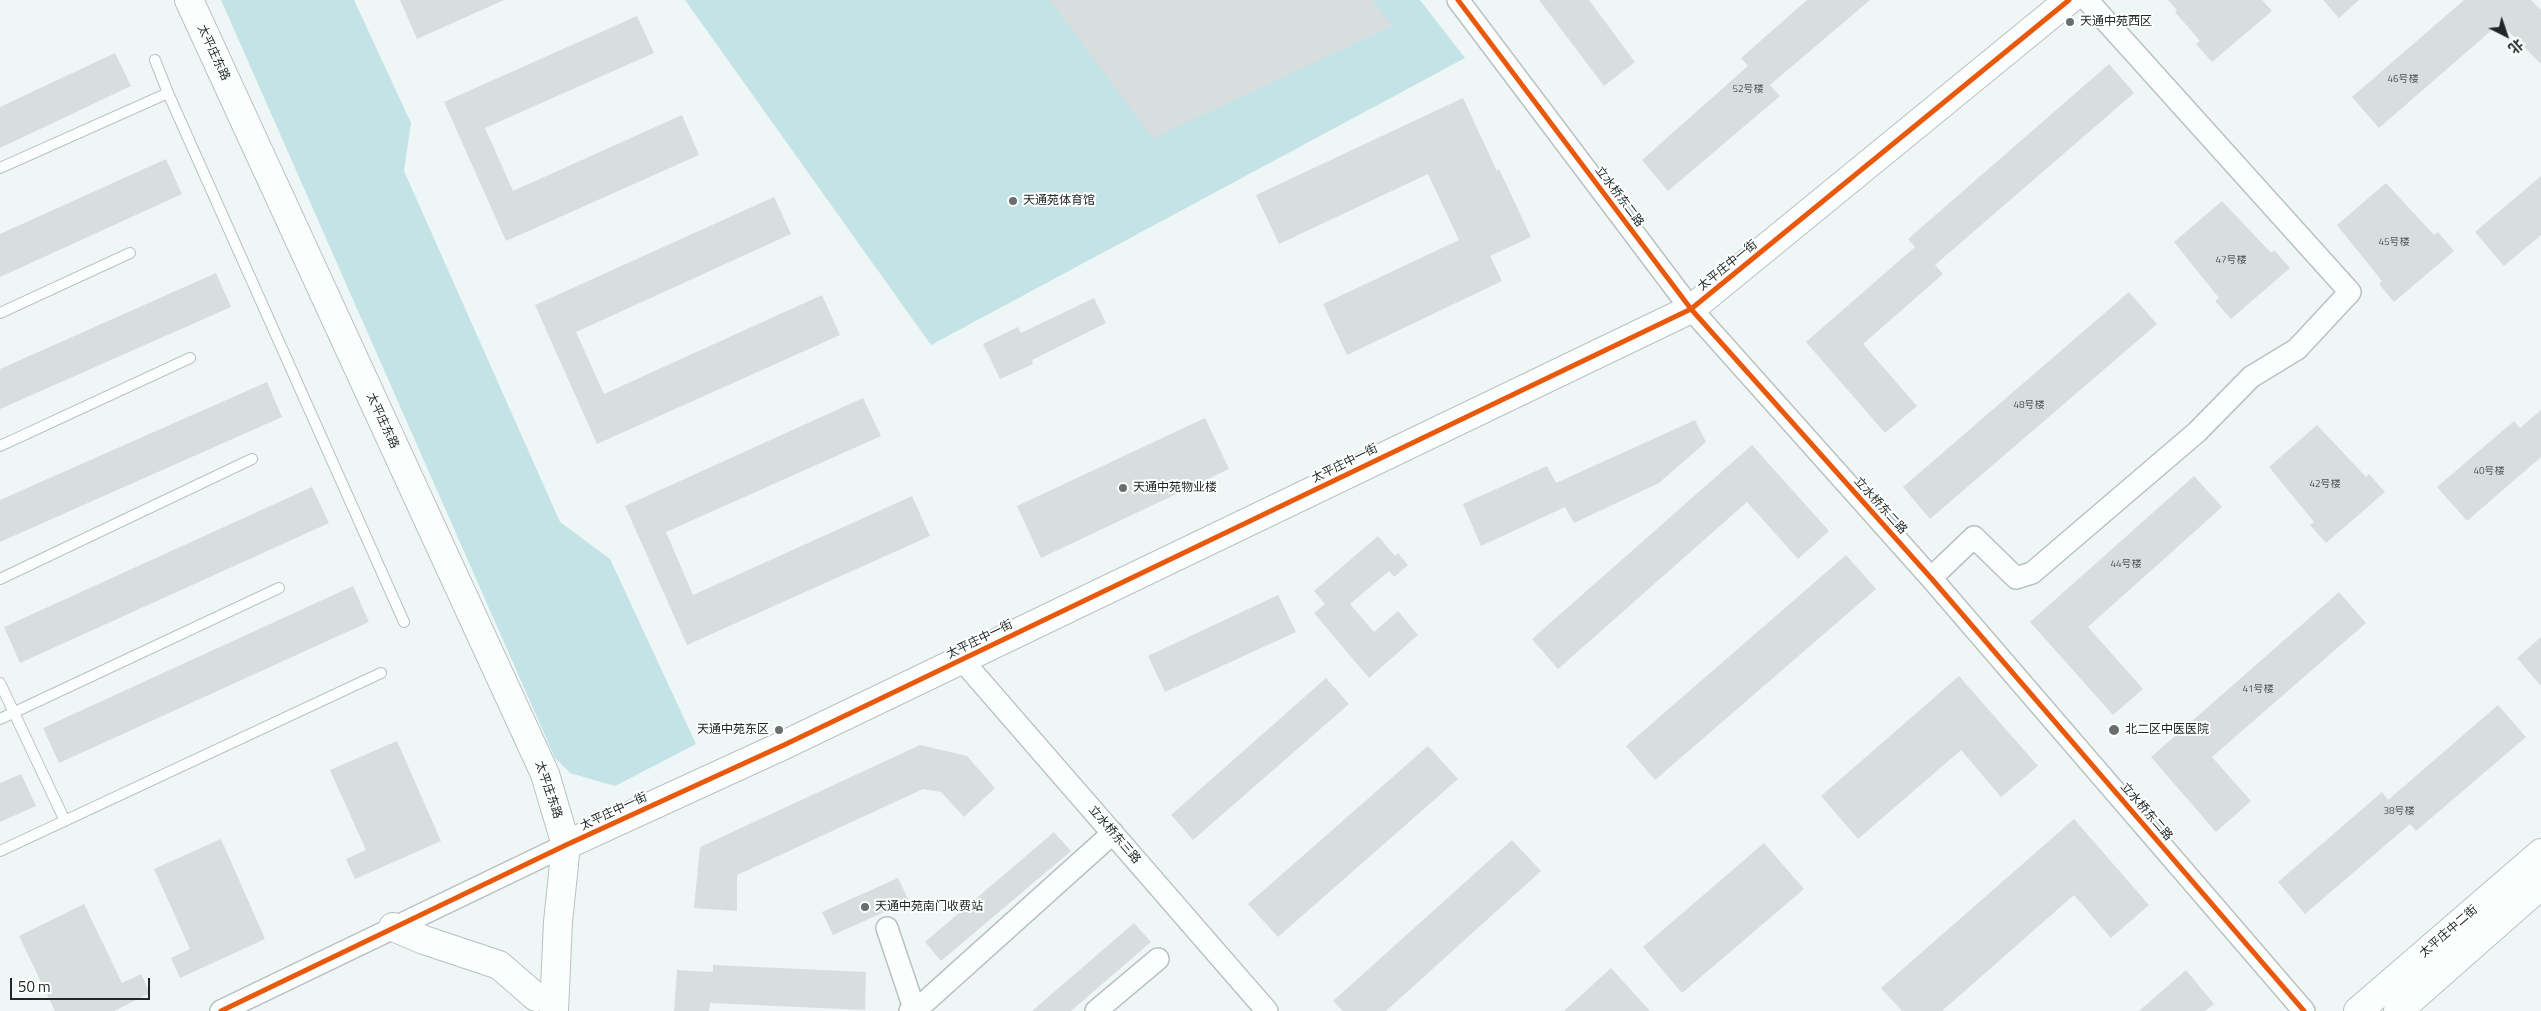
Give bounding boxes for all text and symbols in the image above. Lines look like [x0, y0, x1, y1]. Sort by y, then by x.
north arrow [2481, 10, 2531, 60]
place label: 天通中苑西区 [2080, 15, 2152, 29]
marker: 天通中苑西区 [2064, 16, 2076, 28]
street label: 太平庄东路 [194, 23, 232, 83]
text: 北 [2504, 34, 2528, 59]
house number: 46号楼 [2387, 74, 2419, 86]
house number: 52号楼 [1732, 84, 1764, 96]
street label: 立水桥东二路 [1592, 164, 1646, 230]
place label: 天通苑体育馆 [1023, 194, 1095, 208]
marker: 天通苑体育馆 [1007, 195, 1019, 207]
house number: 45号楼 [2378, 237, 2410, 249]
street label: 太平庄中一街 [1695, 238, 1761, 294]
house number: 47号楼 [2215, 255, 2247, 267]
street label: 太平庄东路 [363, 391, 401, 451]
house number: 48号楼 [2013, 400, 2045, 412]
street label: 太平庄中一街 [1309, 442, 1381, 486]
house number: 40号楼 [2473, 466, 2505, 478]
street label: 立水桥东二路 [1851, 474, 1909, 538]
house number: 42号楼 [2309, 479, 2341, 491]
place label: 天通中苑物业楼 [1133, 481, 1217, 495]
marker: 天通中苑物业楼 [1117, 482, 1129, 494]
house number: 44号楼 [2110, 559, 2142, 571]
street label: 太平庄中一街 [944, 618, 1016, 662]
house number: 41号楼 [2242, 684, 2274, 696]
place label: 天通中苑东区 [697, 723, 769, 737]
marker: 北二区中医医院 [2107, 723, 2121, 737]
place label: 北二区中医医院 [2125, 723, 2209, 737]
marker: 天通中苑东区 [773, 724, 785, 736]
street label: 太平庄东路 [531, 759, 565, 821]
street label: 立水桥东二路 [2117, 780, 2175, 844]
street label: 太平庄中一街 [578, 790, 650, 834]
street label: 立水桥东三路 [1085, 803, 1143, 867]
house number: 38号楼 [2383, 806, 2415, 818]
place label: 天通中苑南门收费站 [875, 900, 983, 914]
marker: 天通中苑南门收费站 [859, 901, 871, 913]
street label: 太平庄中二街 [2417, 903, 2481, 961]
scale bar [12, 968, 152, 1000]
text: 50 m [18, 975, 51, 998]

